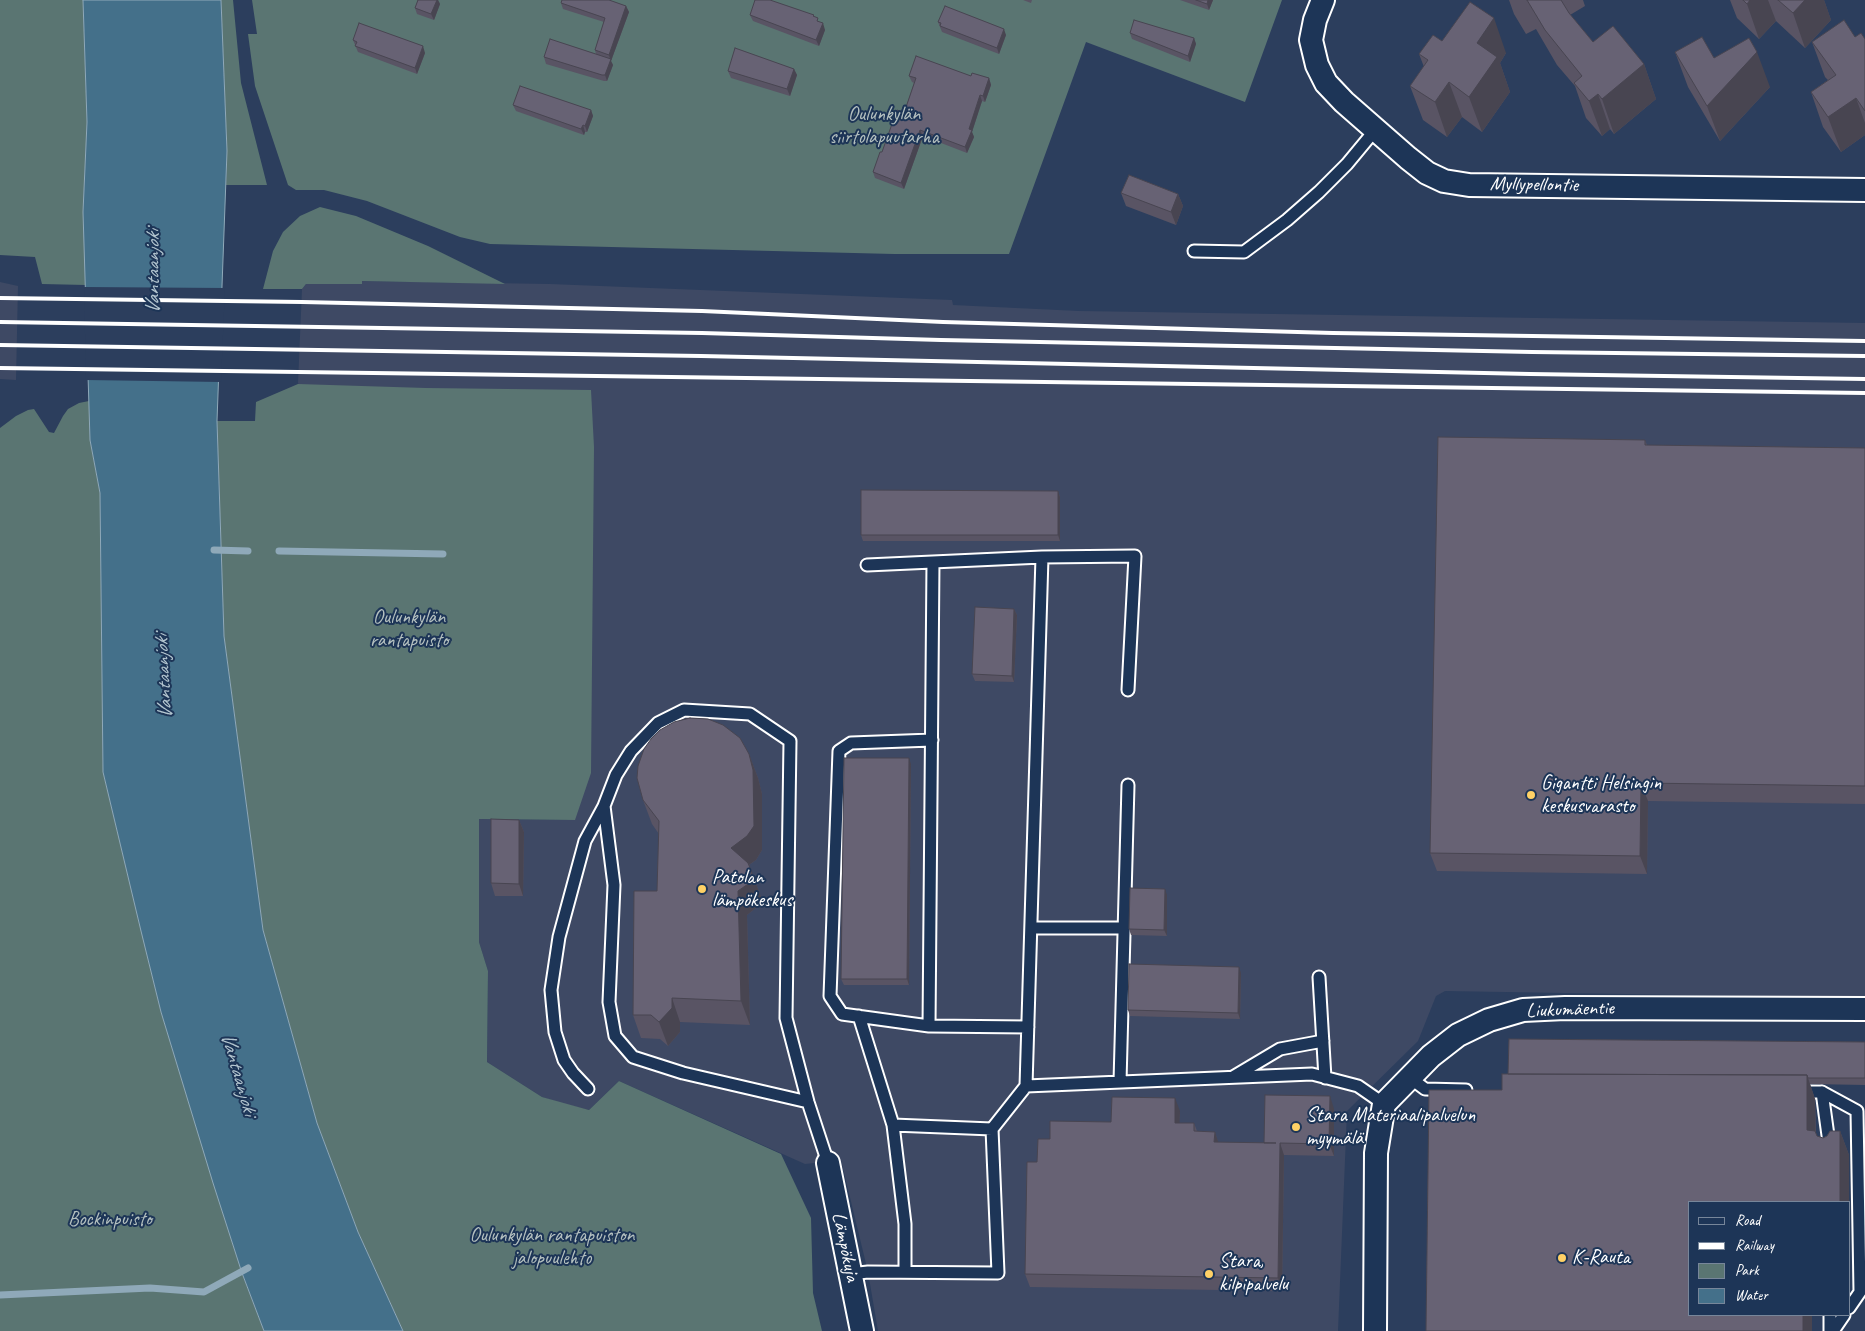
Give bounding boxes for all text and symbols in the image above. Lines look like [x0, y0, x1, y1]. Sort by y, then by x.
park label: Oulunkylän siirtolapuutarha [829, 103, 939, 150]
street label: Myllypellontie [1490, 172, 1578, 198]
water label: Vantaanjoki [140, 230, 166, 314]
park label: Oulunkylän rantapuisto [370, 606, 448, 653]
water label: Vantaanjoki [149, 634, 179, 720]
place label: Gigantti Helsingin keskusvarasto [1541, 772, 1661, 819]
marker: Gigantti Helsingin keskusvarasto [1525, 789, 1537, 801]
place label: Patolan lämpökeskus [712, 866, 792, 913]
marker: Patolan lämpökeskus [696, 883, 708, 895]
street label: Liukumäentie [1526, 996, 1614, 1024]
water label: Vantaanjoki [214, 1030, 262, 1118]
place label: Stara Materiaalipalvelun myymälä [1306, 1104, 1475, 1151]
marker: Stara Materiaalipalvelun myymälä [1290, 1121, 1302, 1133]
legend [1688, 1201, 1850, 1316]
park label: Bockinpuisto [68, 1208, 152, 1232]
street label: Lämpökuja [826, 1210, 864, 1284]
text: Road [1735, 1211, 1760, 1230]
park label: Oulunkylän rantapuiston jalopuulehto [469, 1224, 635, 1271]
text: Railway [1735, 1236, 1774, 1255]
place label: K-Rauta [1572, 1246, 1630, 1270]
place label: Stara, kilpipalvelu [1219, 1250, 1288, 1297]
marker: K-Rauta [1556, 1252, 1568, 1264]
text: Park [1735, 1261, 1759, 1280]
marker: Stara, kilpipalvelu [1203, 1268, 1215, 1280]
text: Water [1735, 1286, 1768, 1305]

